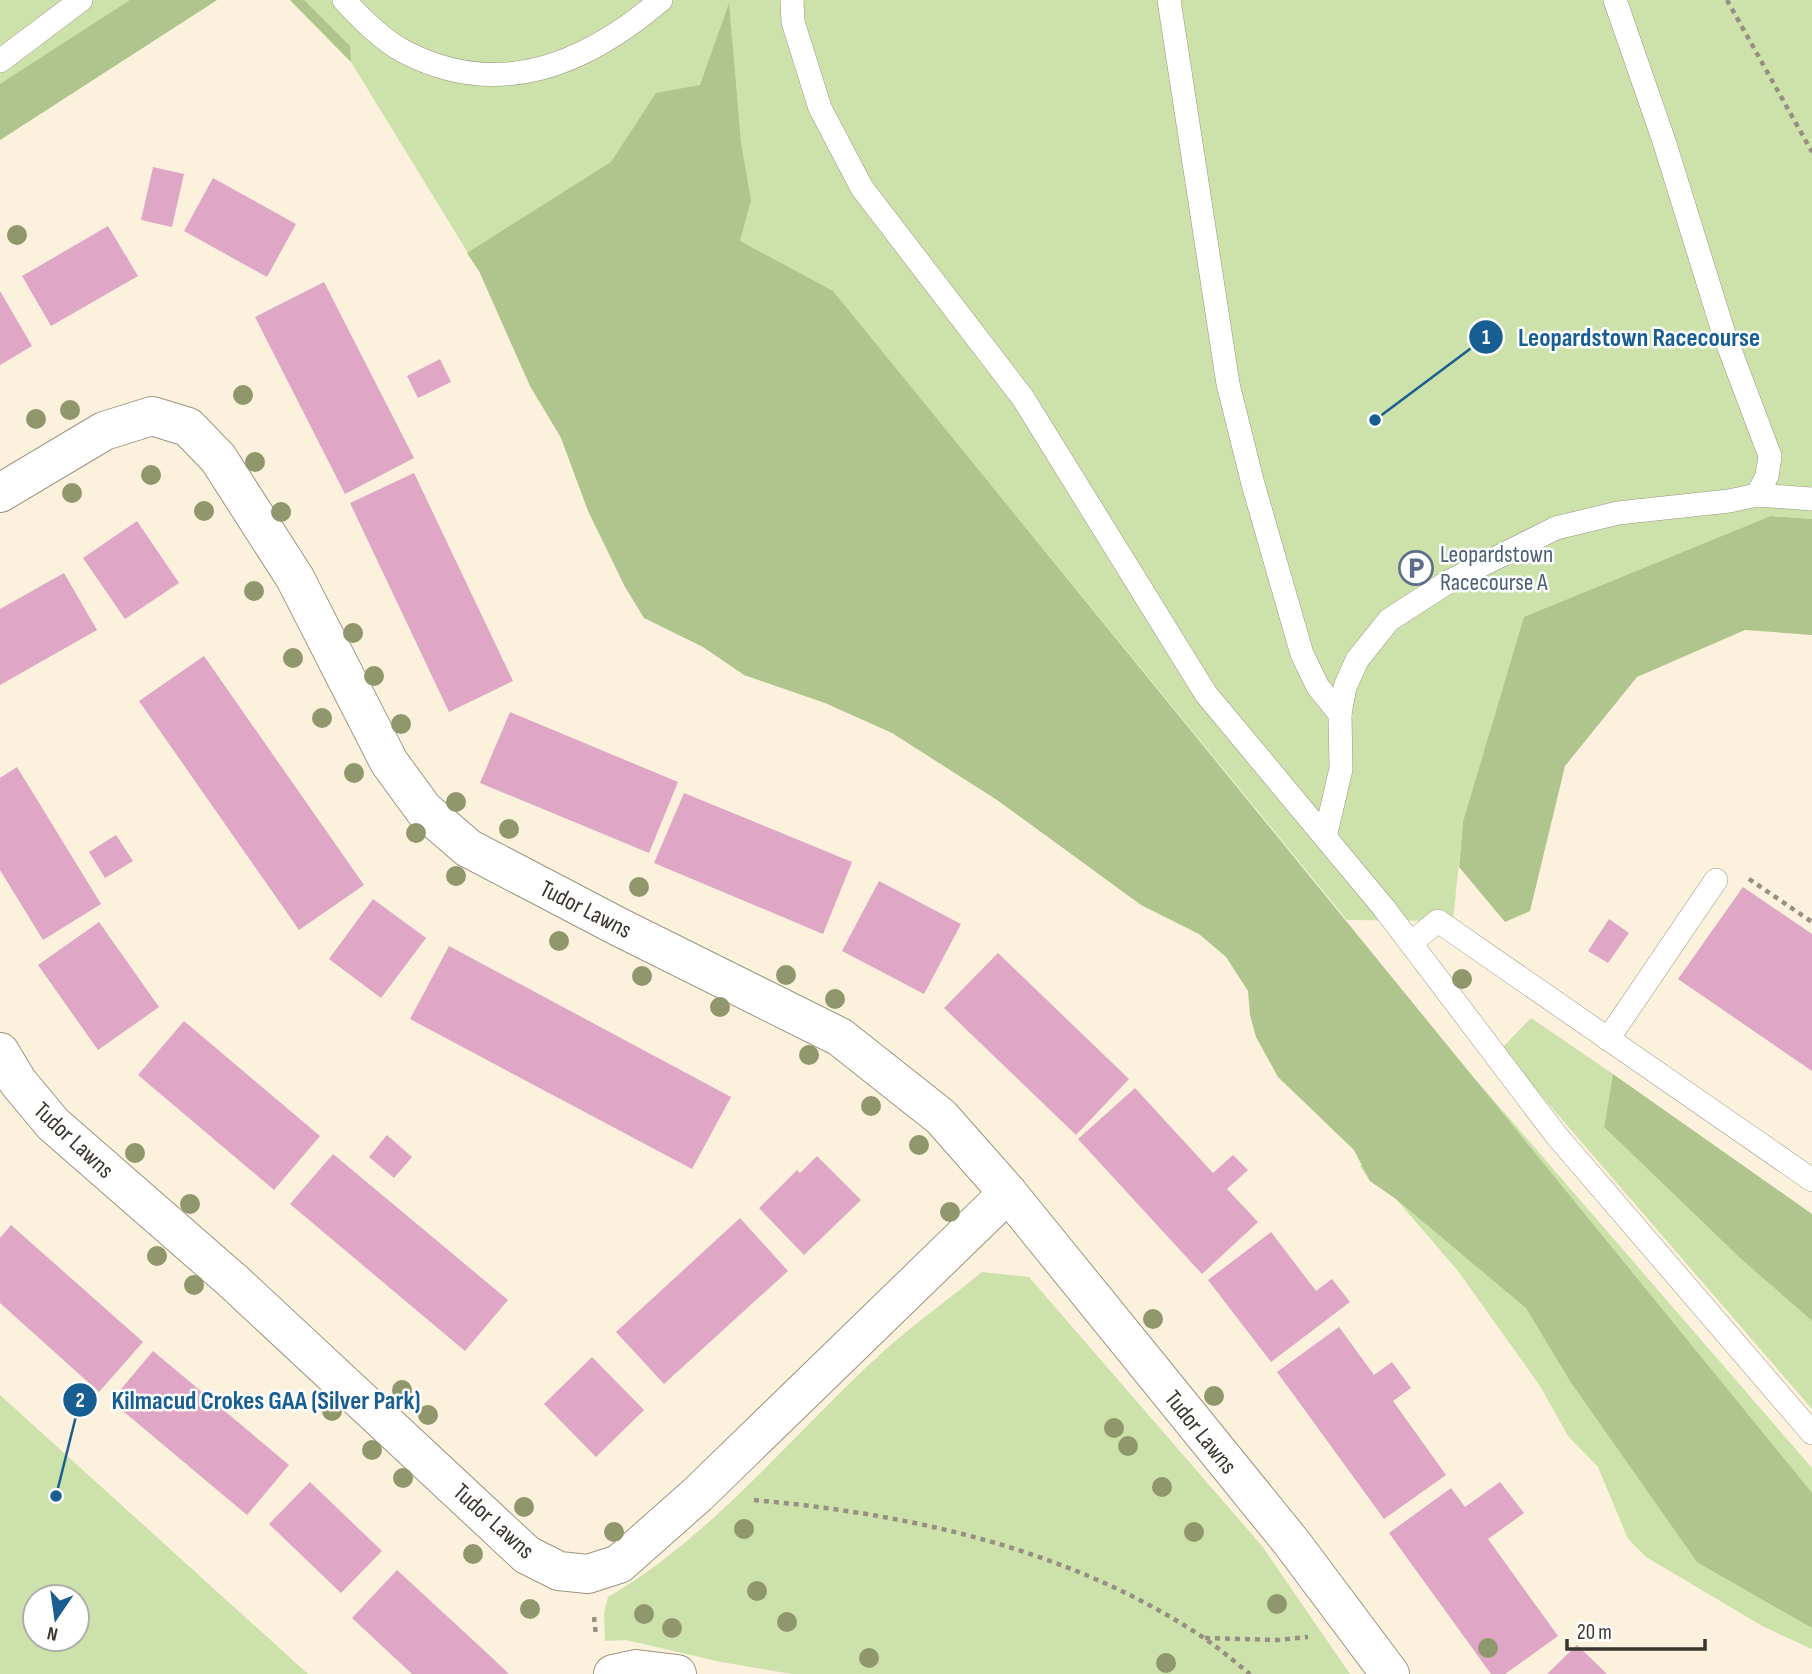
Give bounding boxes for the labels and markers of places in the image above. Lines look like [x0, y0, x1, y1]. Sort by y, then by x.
callout: Leopardstown Racecourse [1469, 313, 1774, 360]
place label: Leopardstown Racecourse A [1440, 540, 1553, 597]
parking icon: Leopardstown Racecourse A [1397, 549, 1435, 587]
callout: Kilmacud Crokes GAA (Silver Park) [63, 1376, 435, 1423]

